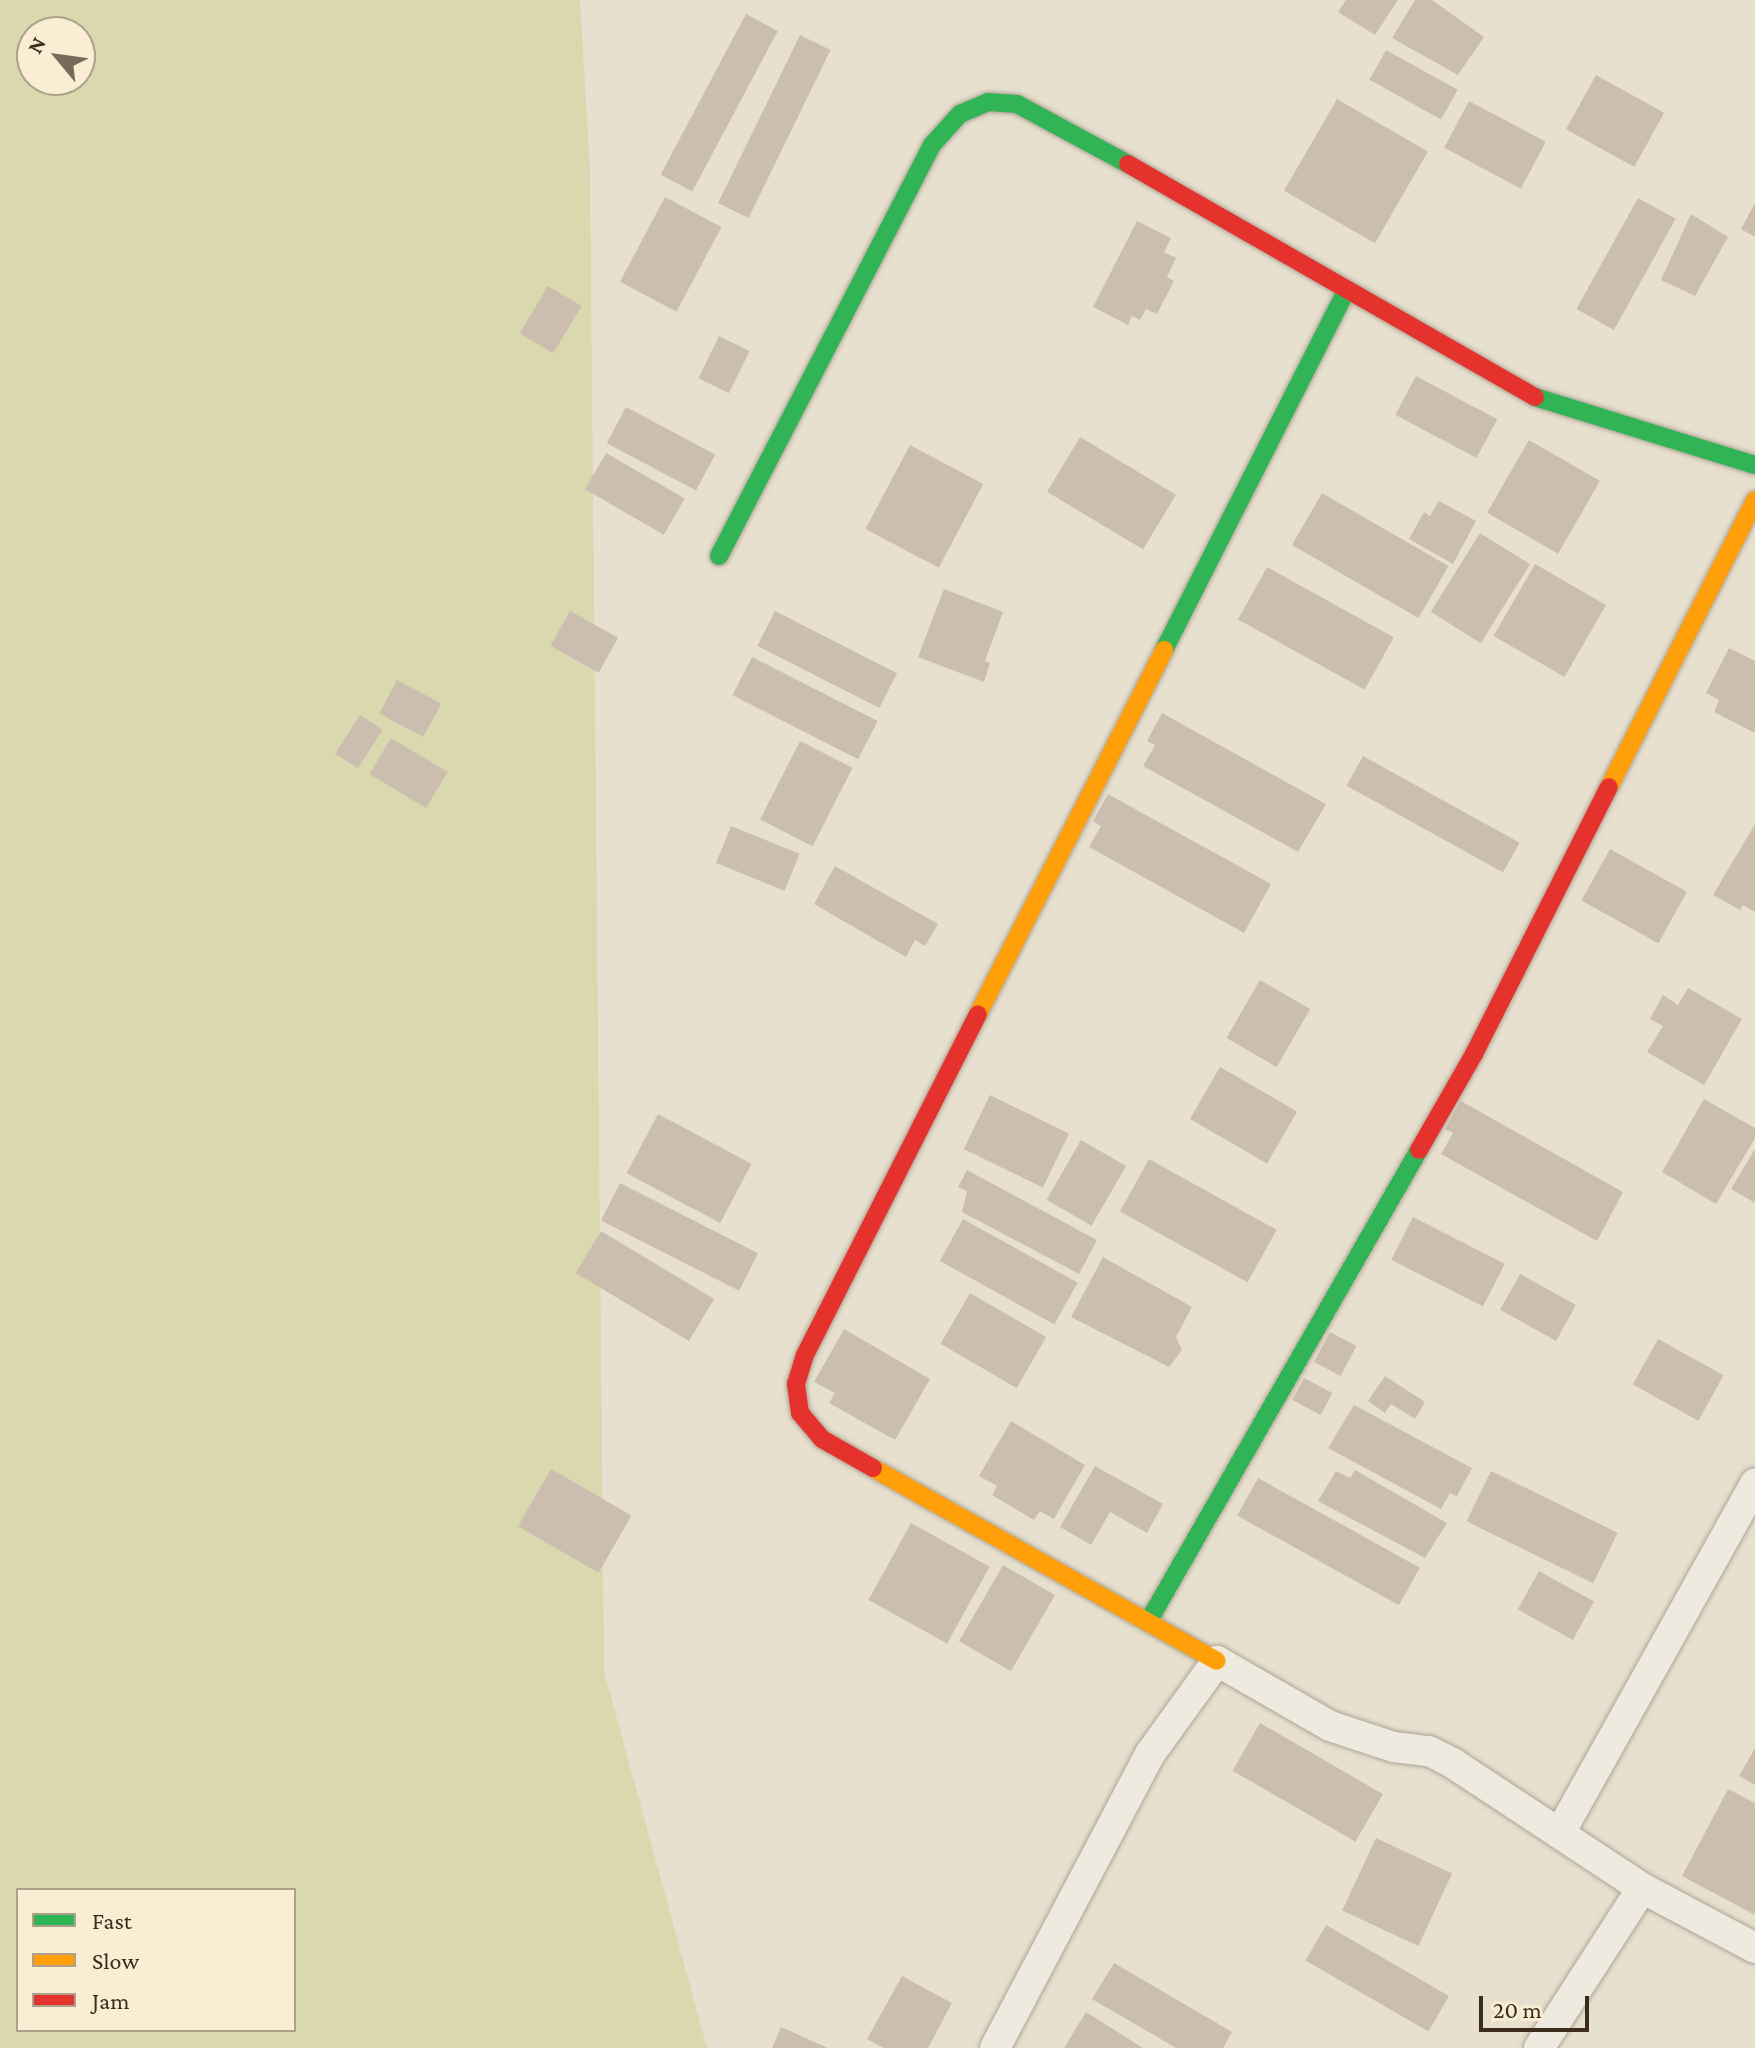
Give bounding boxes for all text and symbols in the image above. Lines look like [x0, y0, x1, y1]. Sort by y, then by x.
north arrow [16, 16, 96, 96]
text: N [22, 32, 51, 58]
legend [16, 1888, 296, 2032]
text: Fast [92, 1907, 132, 1934]
text: Slow [92, 1947, 139, 1974]
scale bar [1483, 1980, 1593, 2030]
text: Jam [92, 1987, 130, 2014]
text: 20 m [1493, 1996, 1542, 2023]

